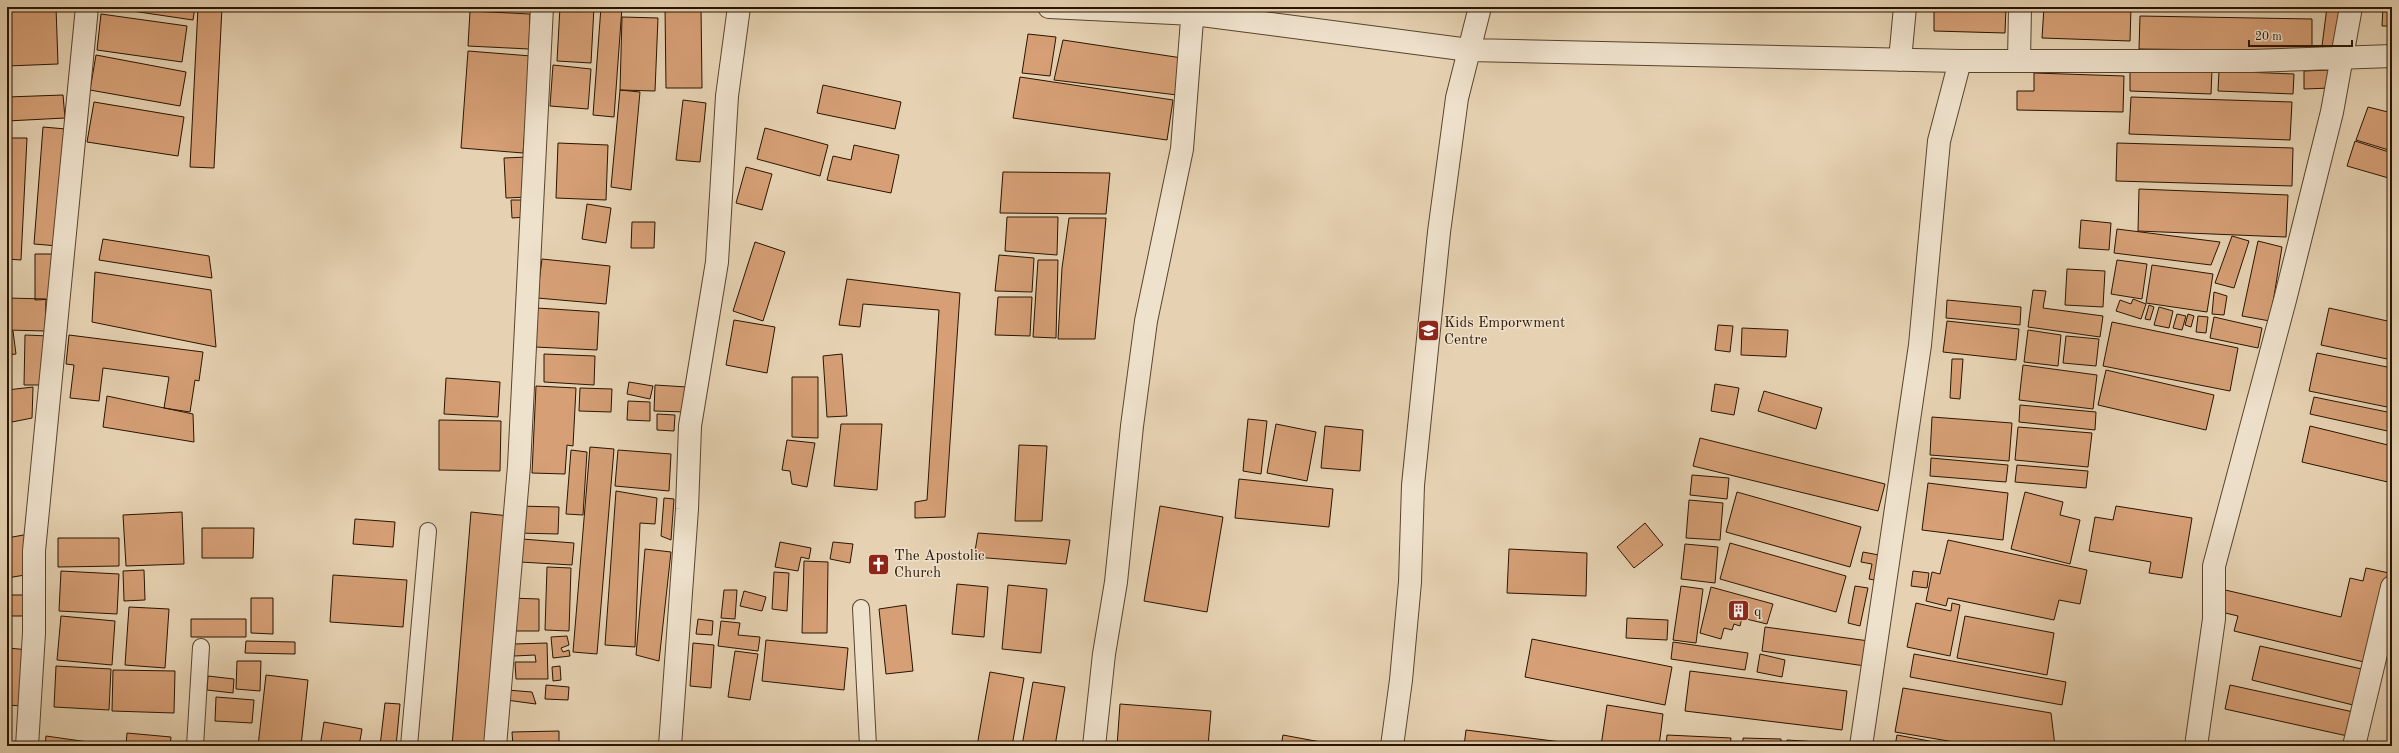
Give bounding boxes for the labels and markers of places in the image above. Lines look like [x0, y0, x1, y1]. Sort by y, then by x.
place label: Kids Emporwment Centre [1444, 316, 1565, 348]
school or university icon: Kids Emporwment Centre [1415, 318, 1441, 344]
place label: The Apostolic Church [894, 549, 985, 581]
church icon: The Apostolic Church [865, 551, 891, 577]
building icon: q [1725, 598, 1751, 624]
place label: q [1754, 605, 1762, 620]

